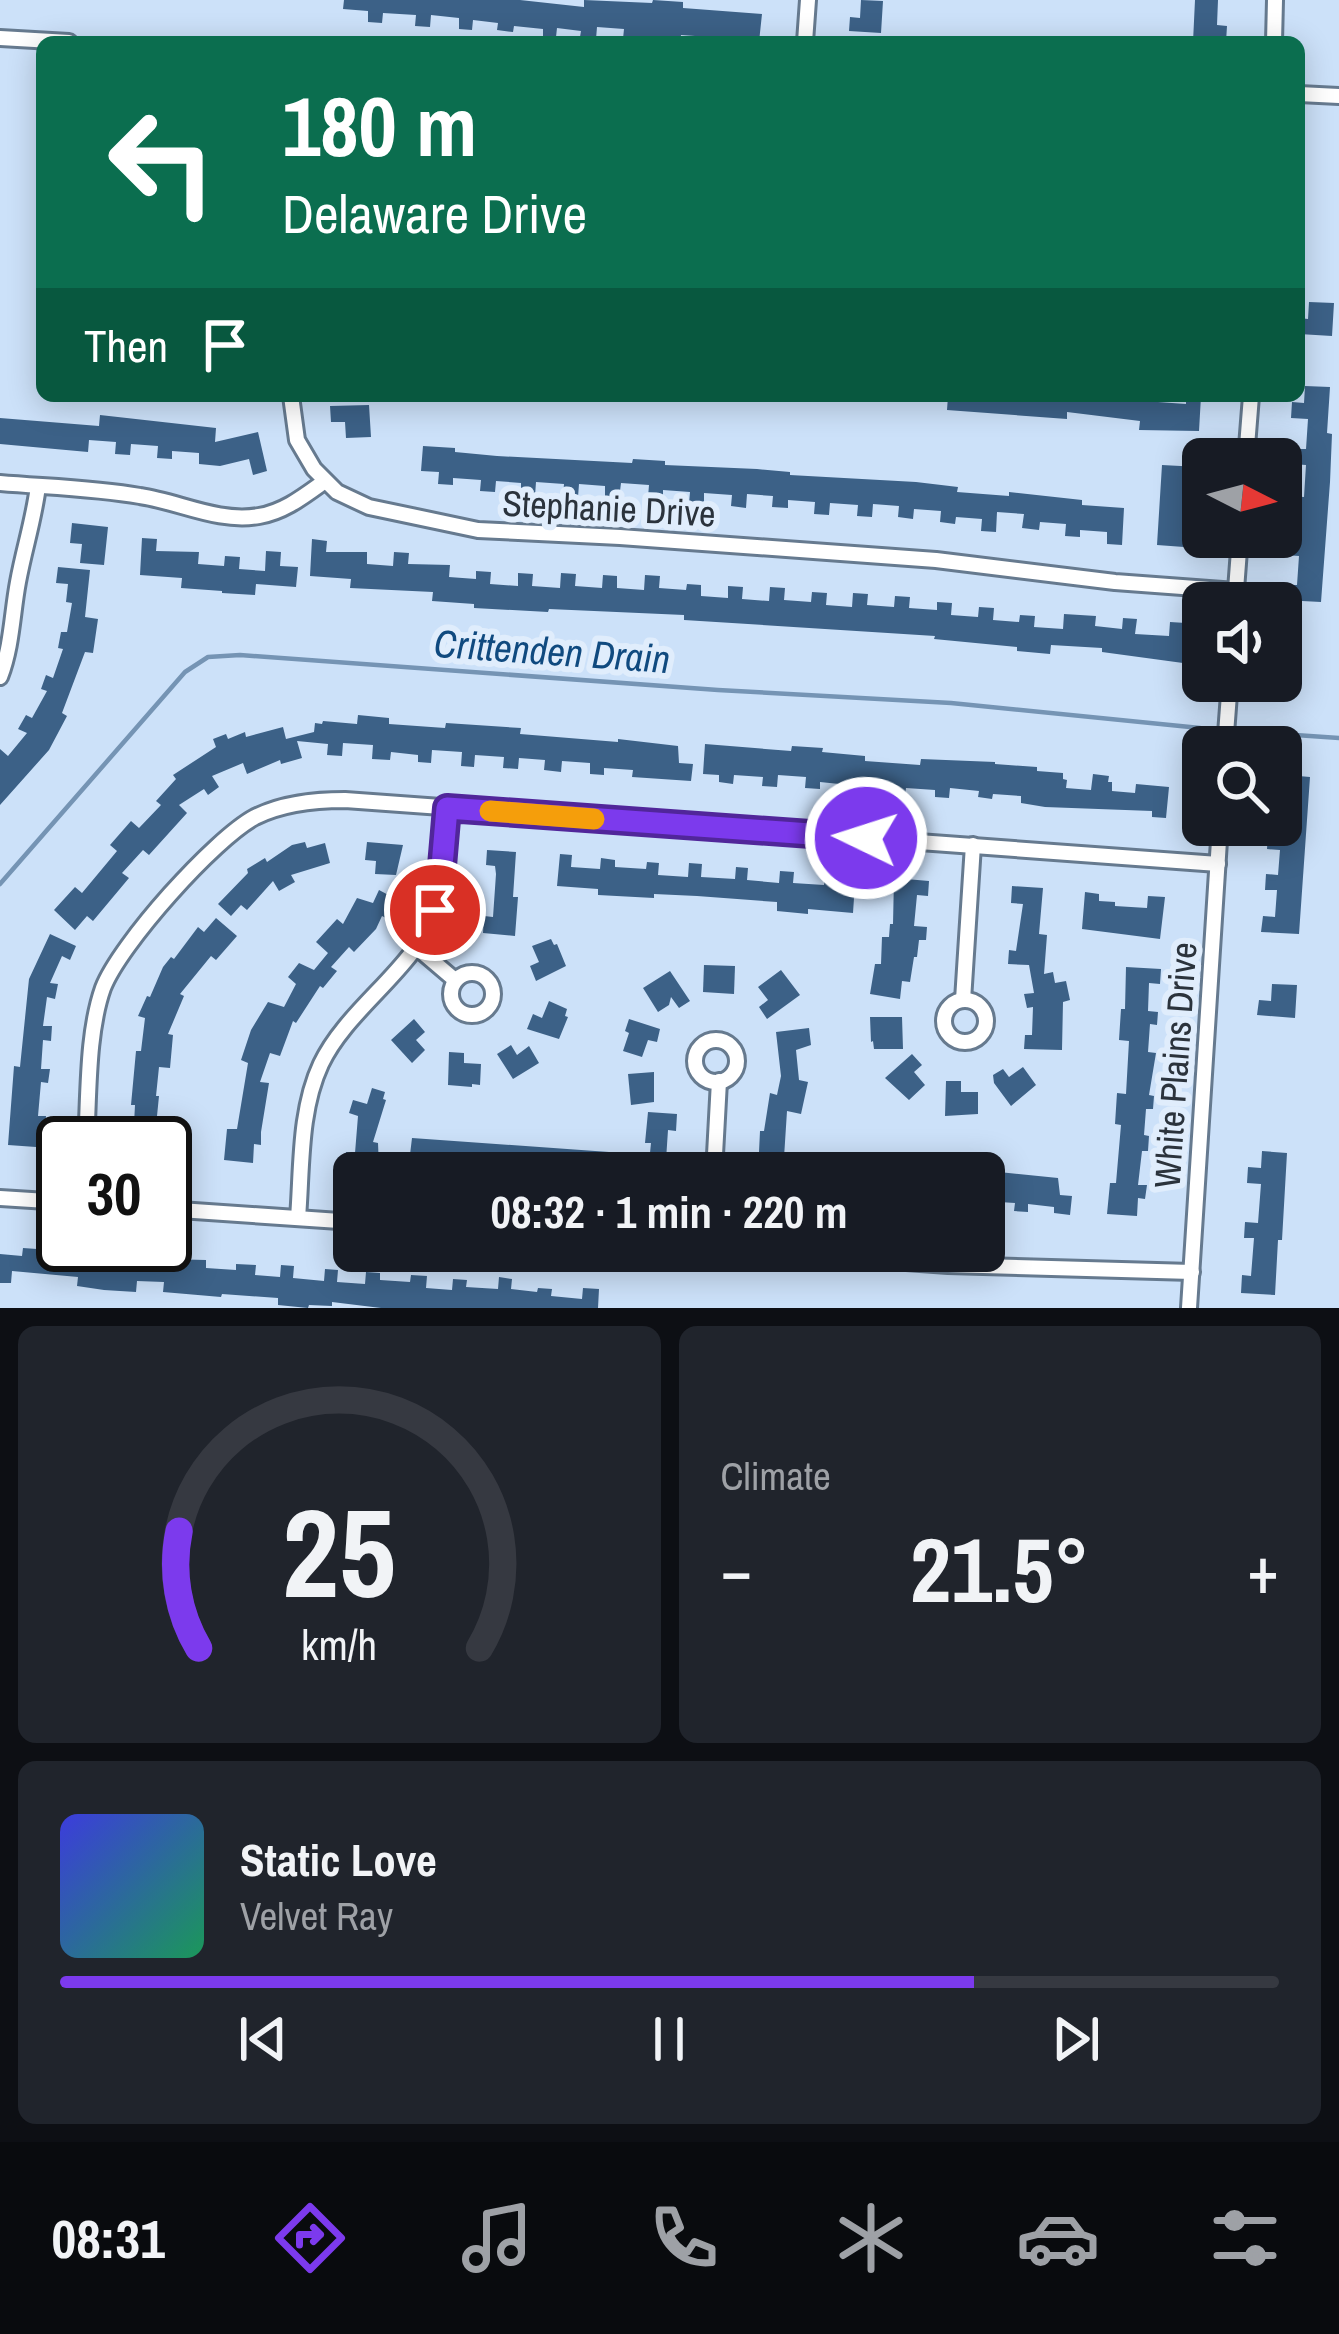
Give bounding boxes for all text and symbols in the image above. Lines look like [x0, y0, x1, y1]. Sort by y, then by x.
text: 180 m [282, 69, 477, 182]
icon: left [84, 84, 240, 240]
text: Delaware Drive [282, 177, 587, 250]
icon: arrive [192, 312, 258, 378]
text: Then [84, 315, 168, 376]
north arrow [1182, 438, 1302, 558]
map controls [1182, 438, 1302, 846]
street label: Stephanie Drive [501, 478, 717, 538]
button: sound [1182, 582, 1302, 702]
water label: Crittenden Drain [432, 617, 672, 685]
button: search [1182, 726, 1302, 846]
position arrow [803, 775, 929, 901]
pin [384, 859, 486, 961]
icon: arrive [402, 877, 468, 943]
street label: White Plains Drive [1142, 941, 1208, 1189]
speed limit sign: 30 [36, 1116, 192, 1272]
text: 08:32 · 1 min · 220 m [491, 1181, 847, 1242]
text: Climate [721, 1450, 831, 1502]
text: 25 [282, 1468, 396, 1636]
text: 21.5° [910, 1509, 1090, 1630]
text: − [721, 1525, 752, 1614]
text: + [1247, 1525, 1279, 1614]
text: km/h [301, 1615, 377, 1672]
text: Static Love [240, 1829, 437, 1890]
text: Velvet Ray [240, 1890, 393, 1942]
icon: previous [230, 2006, 296, 2072]
icon: pause [636, 2006, 702, 2072]
icon: next [1043, 2006, 1109, 2072]
icon: directions [268, 2196, 352, 2280]
icon: music [455, 2196, 539, 2280]
icon: phone [642, 2196, 726, 2280]
icon: climate [829, 2196, 913, 2280]
icon: car [1016, 2196, 1100, 2280]
icon: filters [1203, 2196, 1287, 2280]
text: 08:31 [52, 2202, 165, 2275]

